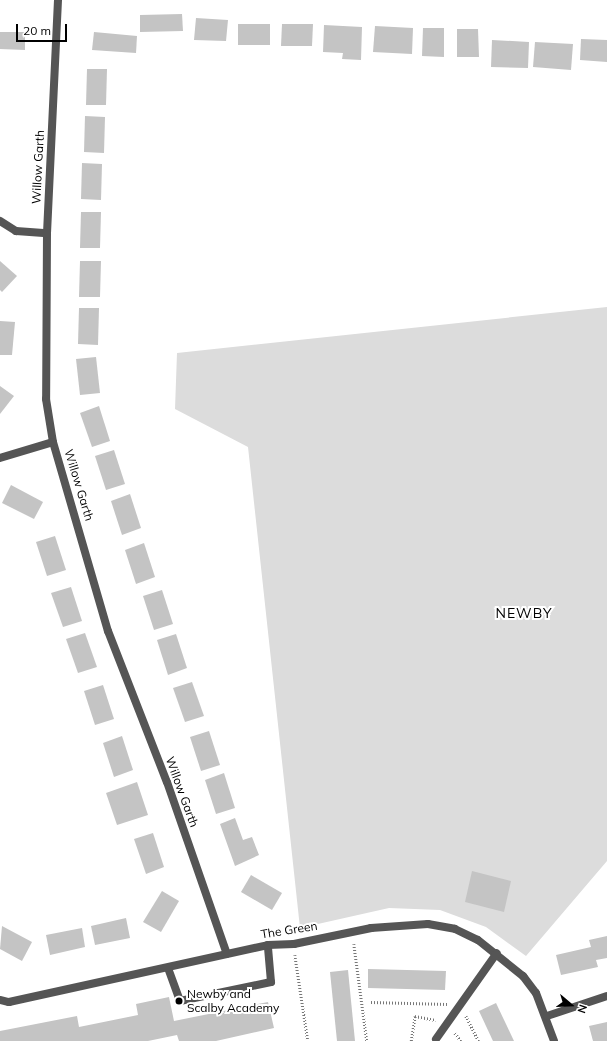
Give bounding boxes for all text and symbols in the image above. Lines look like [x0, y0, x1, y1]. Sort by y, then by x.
scale bar [18, 16, 69, 42]
text: 20 m [23, 23, 51, 38]
street label: Willow Garth [29, 130, 47, 204]
street label: Willow Garth [61, 447, 97, 523]
district label: NEWBY [496, 605, 552, 621]
street label: Willow Garth [163, 755, 201, 829]
street label: The Green [260, 918, 318, 942]
north arrow [551, 985, 591, 1025]
place label: Newby and Scalby Academy [187, 987, 279, 1015]
marker: Newby and Scalby Academy [174, 996, 184, 1006]
text: N [574, 1003, 590, 1015]

